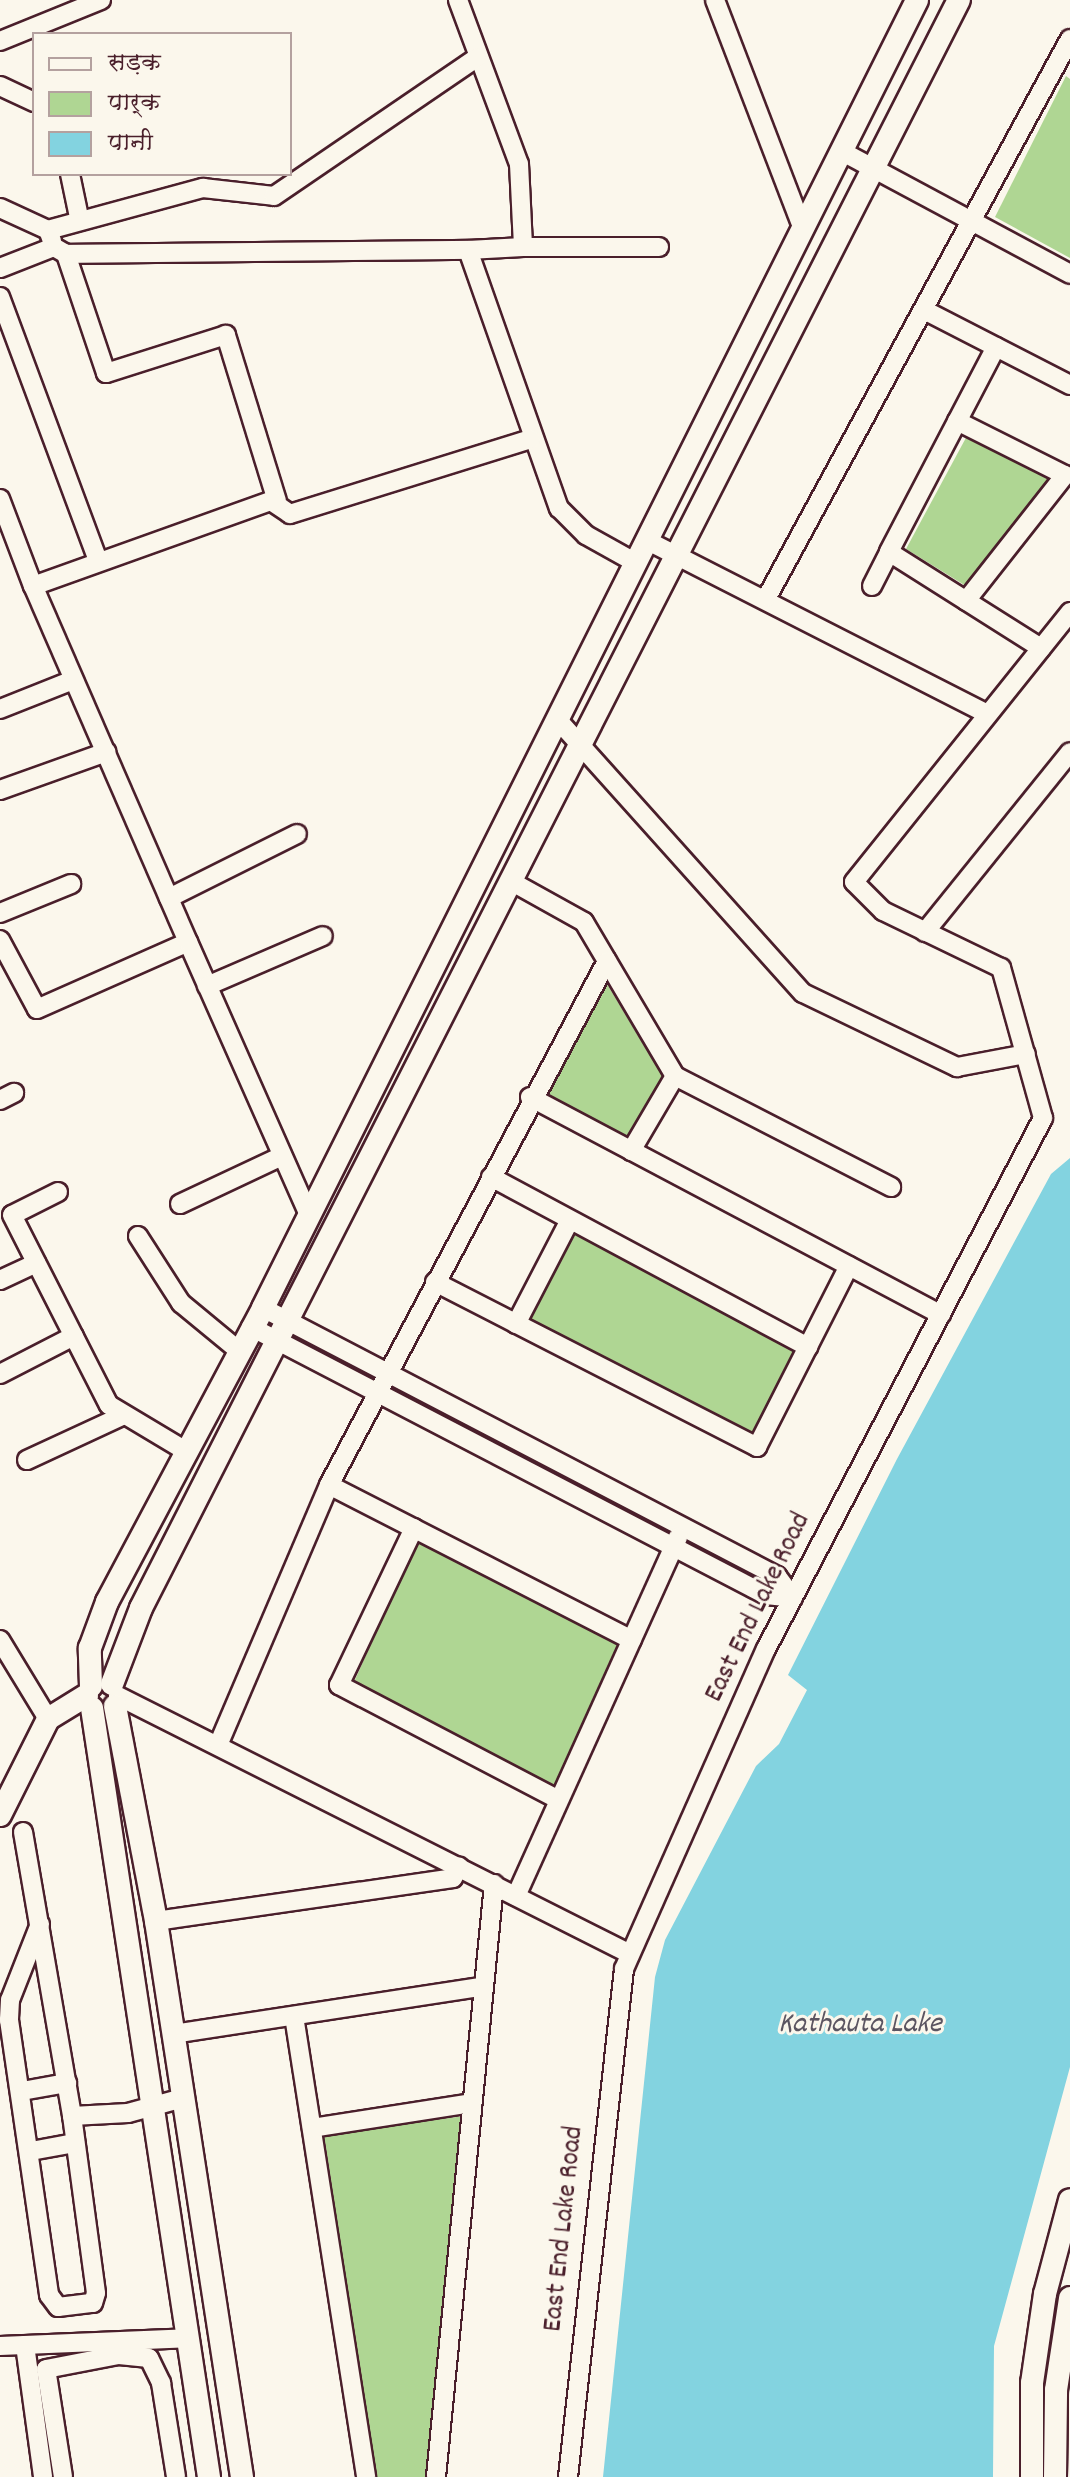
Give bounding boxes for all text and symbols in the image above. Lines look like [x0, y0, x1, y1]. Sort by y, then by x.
legend [32, 32, 292, 176]
text: सड़क [108, 47, 161, 81]
text: पार्क [108, 87, 160, 121]
text: पानी [108, 127, 153, 161]
street label: East End Lake Road [699, 1508, 819, 1708]
water label: Kathauta Lake [778, 2008, 942, 2044]
street label: East End Lake Road [537, 2124, 593, 2334]

